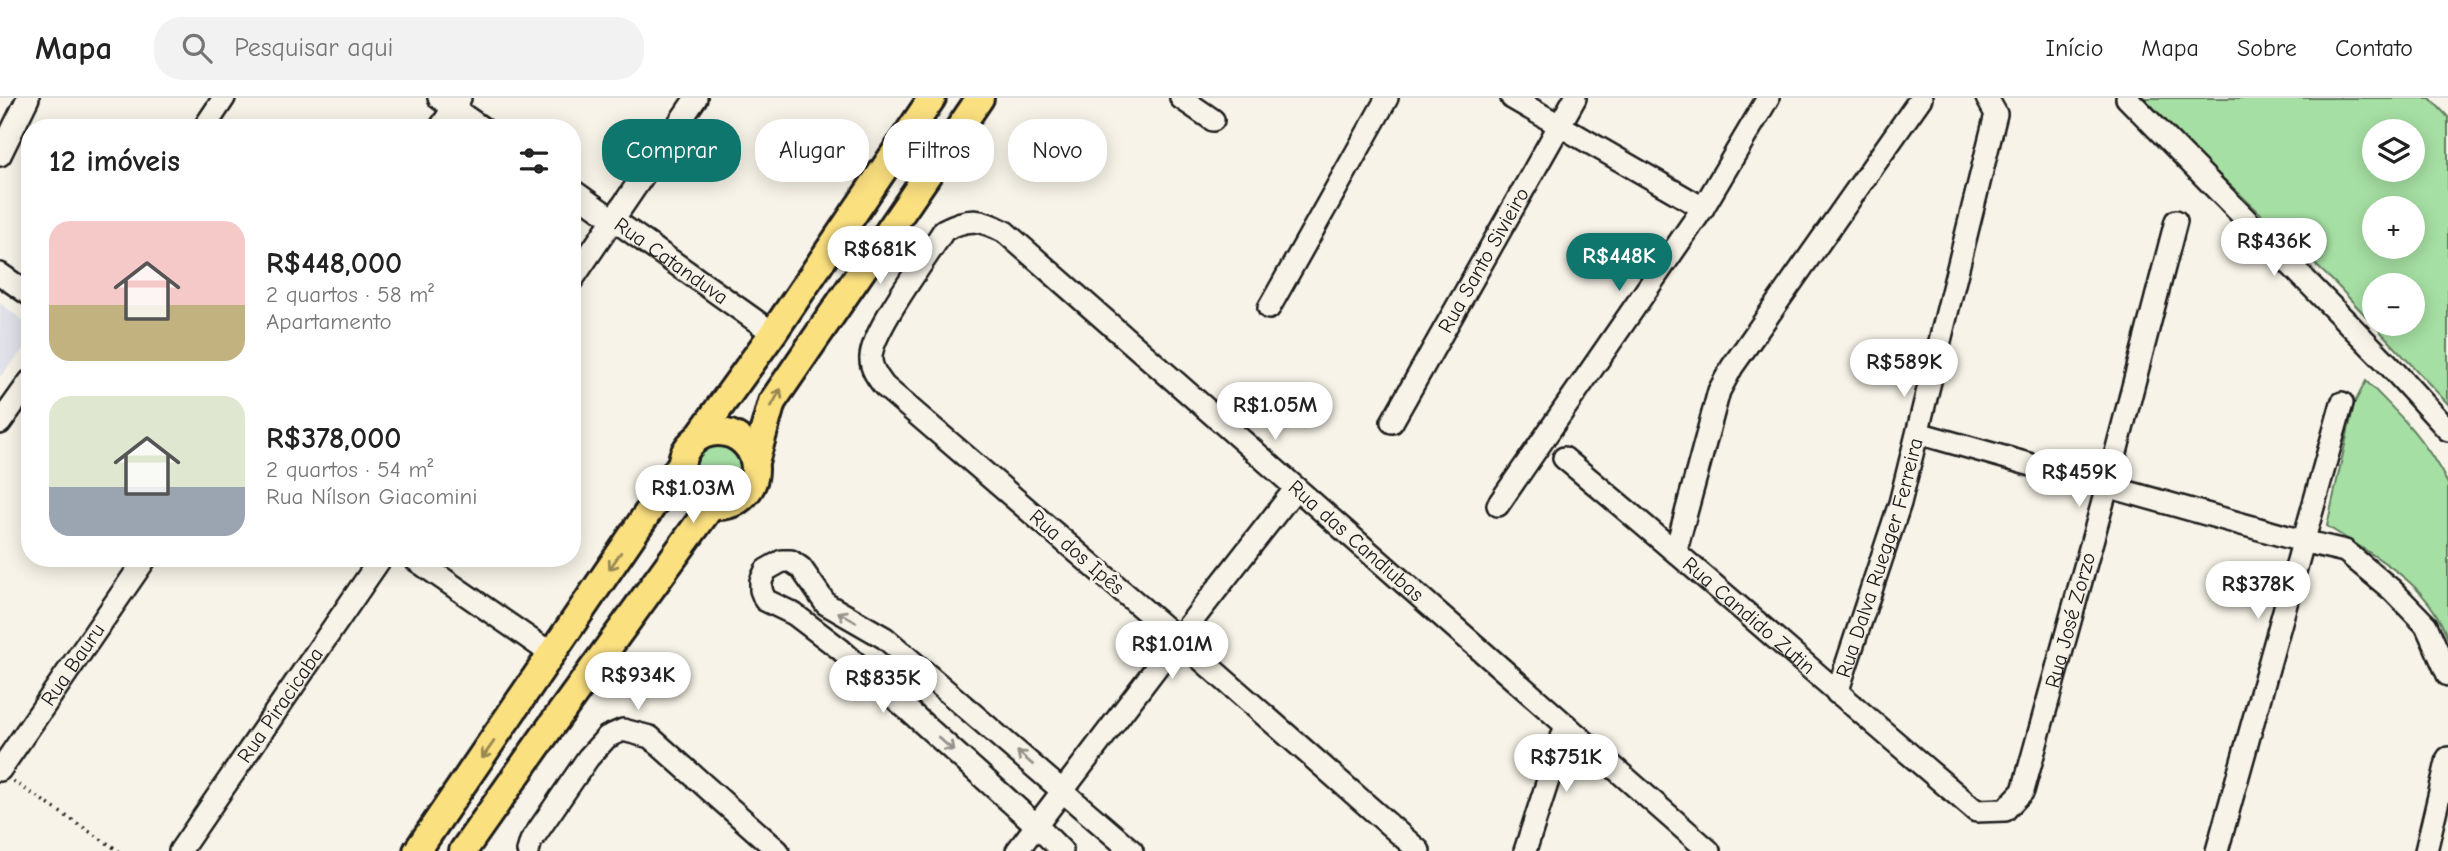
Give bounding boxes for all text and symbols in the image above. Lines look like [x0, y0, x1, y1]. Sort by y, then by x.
search box [154, 17, 644, 80]
text: Mapa [35, 29, 112, 67]
icon: search [178, 29, 216, 67]
text: Pesquisar aqui [234, 33, 393, 63]
text: Início [2045, 34, 2103, 62]
text: Mapa [2141, 34, 2199, 62]
text: Sobre [2237, 34, 2297, 62]
text: Contato [2335, 34, 2413, 62]
chip: Comprar [602, 119, 741, 182]
chip: Alugar [755, 119, 869, 182]
chip: Filtros [883, 119, 994, 182]
chip: Novo [1008, 119, 1107, 182]
map controls [2362, 119, 2425, 336]
button: layers [2362, 119, 2425, 182]
icon: filters [515, 142, 553, 180]
text: 12 imóveis [49, 144, 180, 179]
street label: Rua Santo Sivieiro [1433, 183, 1534, 337]
button: + [2362, 196, 2425, 259]
street label: Rua Catanduva [610, 212, 733, 309]
pin: R$436K [2217, 218, 2331, 278]
pin: R$681K [823, 226, 937, 286]
text: R$436K [2237, 227, 2311, 254]
pin: R$448K [1562, 234, 1676, 293]
text: R$681K [843, 235, 917, 262]
text: R$448K [1582, 242, 1656, 269]
text: R$448,000 [266, 246, 402, 281]
icon: home [105, 249, 189, 333]
button: − [2362, 273, 2425, 336]
text: 2 quartos · 58 m² [266, 281, 434, 308]
text: Apartamento [266, 308, 392, 335]
pin: R$589K [1847, 340, 1961, 399]
text: R$589K [1866, 348, 1942, 375]
pin: R$1.05M [1210, 382, 1340, 442]
one-way arrow [769, 388, 783, 408]
text: R$1.05M [1233, 391, 1317, 418]
text: R$378,000 [266, 421, 402, 456]
icon: home [105, 424, 189, 508]
street label: Rua Dalva Ruegger Ferreira [1831, 435, 1928, 681]
pin: R$459K [2022, 450, 2136, 509]
text: 2 quartos · 54 m² [266, 456, 433, 483]
text: R$459K [2041, 458, 2117, 485]
pin: R$1.03M [628, 466, 758, 525]
text: R$1.03M [651, 474, 735, 501]
street label: Rua das Candiubas [1284, 475, 1429, 606]
text: Rua Nílson Giacomini [266, 483, 478, 510]
street label: Rua dos Ipês [1025, 504, 1129, 600]
street label: Rua José Zorzo [2040, 550, 2100, 691]
one-way arrow [608, 551, 622, 571]
street label: Rua Candido Zutin [1678, 552, 1820, 679]
pin: R$378K [2201, 561, 2315, 621]
text: R$378K [2222, 570, 2294, 597]
one-way arrow [838, 610, 858, 624]
street label: Rua Bauru [36, 619, 109, 710]
pin: R$1.01M [1107, 622, 1237, 681]
text: R$1.01M [1131, 630, 1213, 657]
street label: Rua Piracicaba [232, 643, 328, 767]
pin: R$934K [581, 652, 695, 712]
pin: R$835K [826, 656, 940, 715]
text: R$934K [601, 661, 675, 688]
text: R$835K [845, 664, 921, 691]
pin: R$751K [1509, 734, 1623, 794]
one-way arrow [937, 736, 955, 752]
one-way arrow [480, 739, 494, 759]
text: R$751K [1530, 743, 1602, 770]
one-way arrow [1016, 750, 1034, 766]

